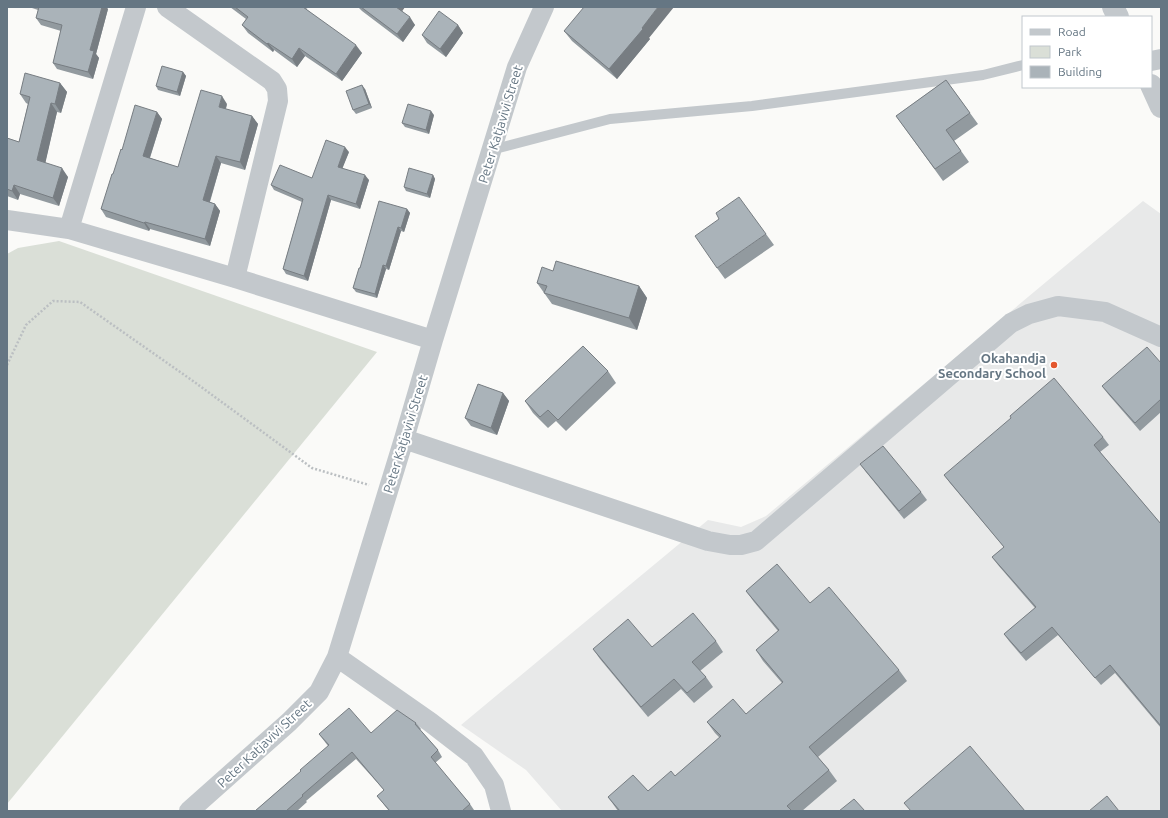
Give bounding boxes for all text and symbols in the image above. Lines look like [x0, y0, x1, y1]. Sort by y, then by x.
legend [1022, 16, 1152, 88]
text: Road [1058, 25, 1086, 38]
text: Park [1058, 45, 1082, 58]
street label: Peter Katjavivi Street [475, 63, 525, 185]
text: Building [1058, 65, 1102, 78]
place label: Okahandja Secondary School [938, 351, 1046, 380]
marker: Okahandja Secondary School [1049, 360, 1059, 370]
street label: Peter Katjavivi Street [380, 373, 430, 495]
street label: Peter Katjavivi Street [214, 696, 314, 790]

